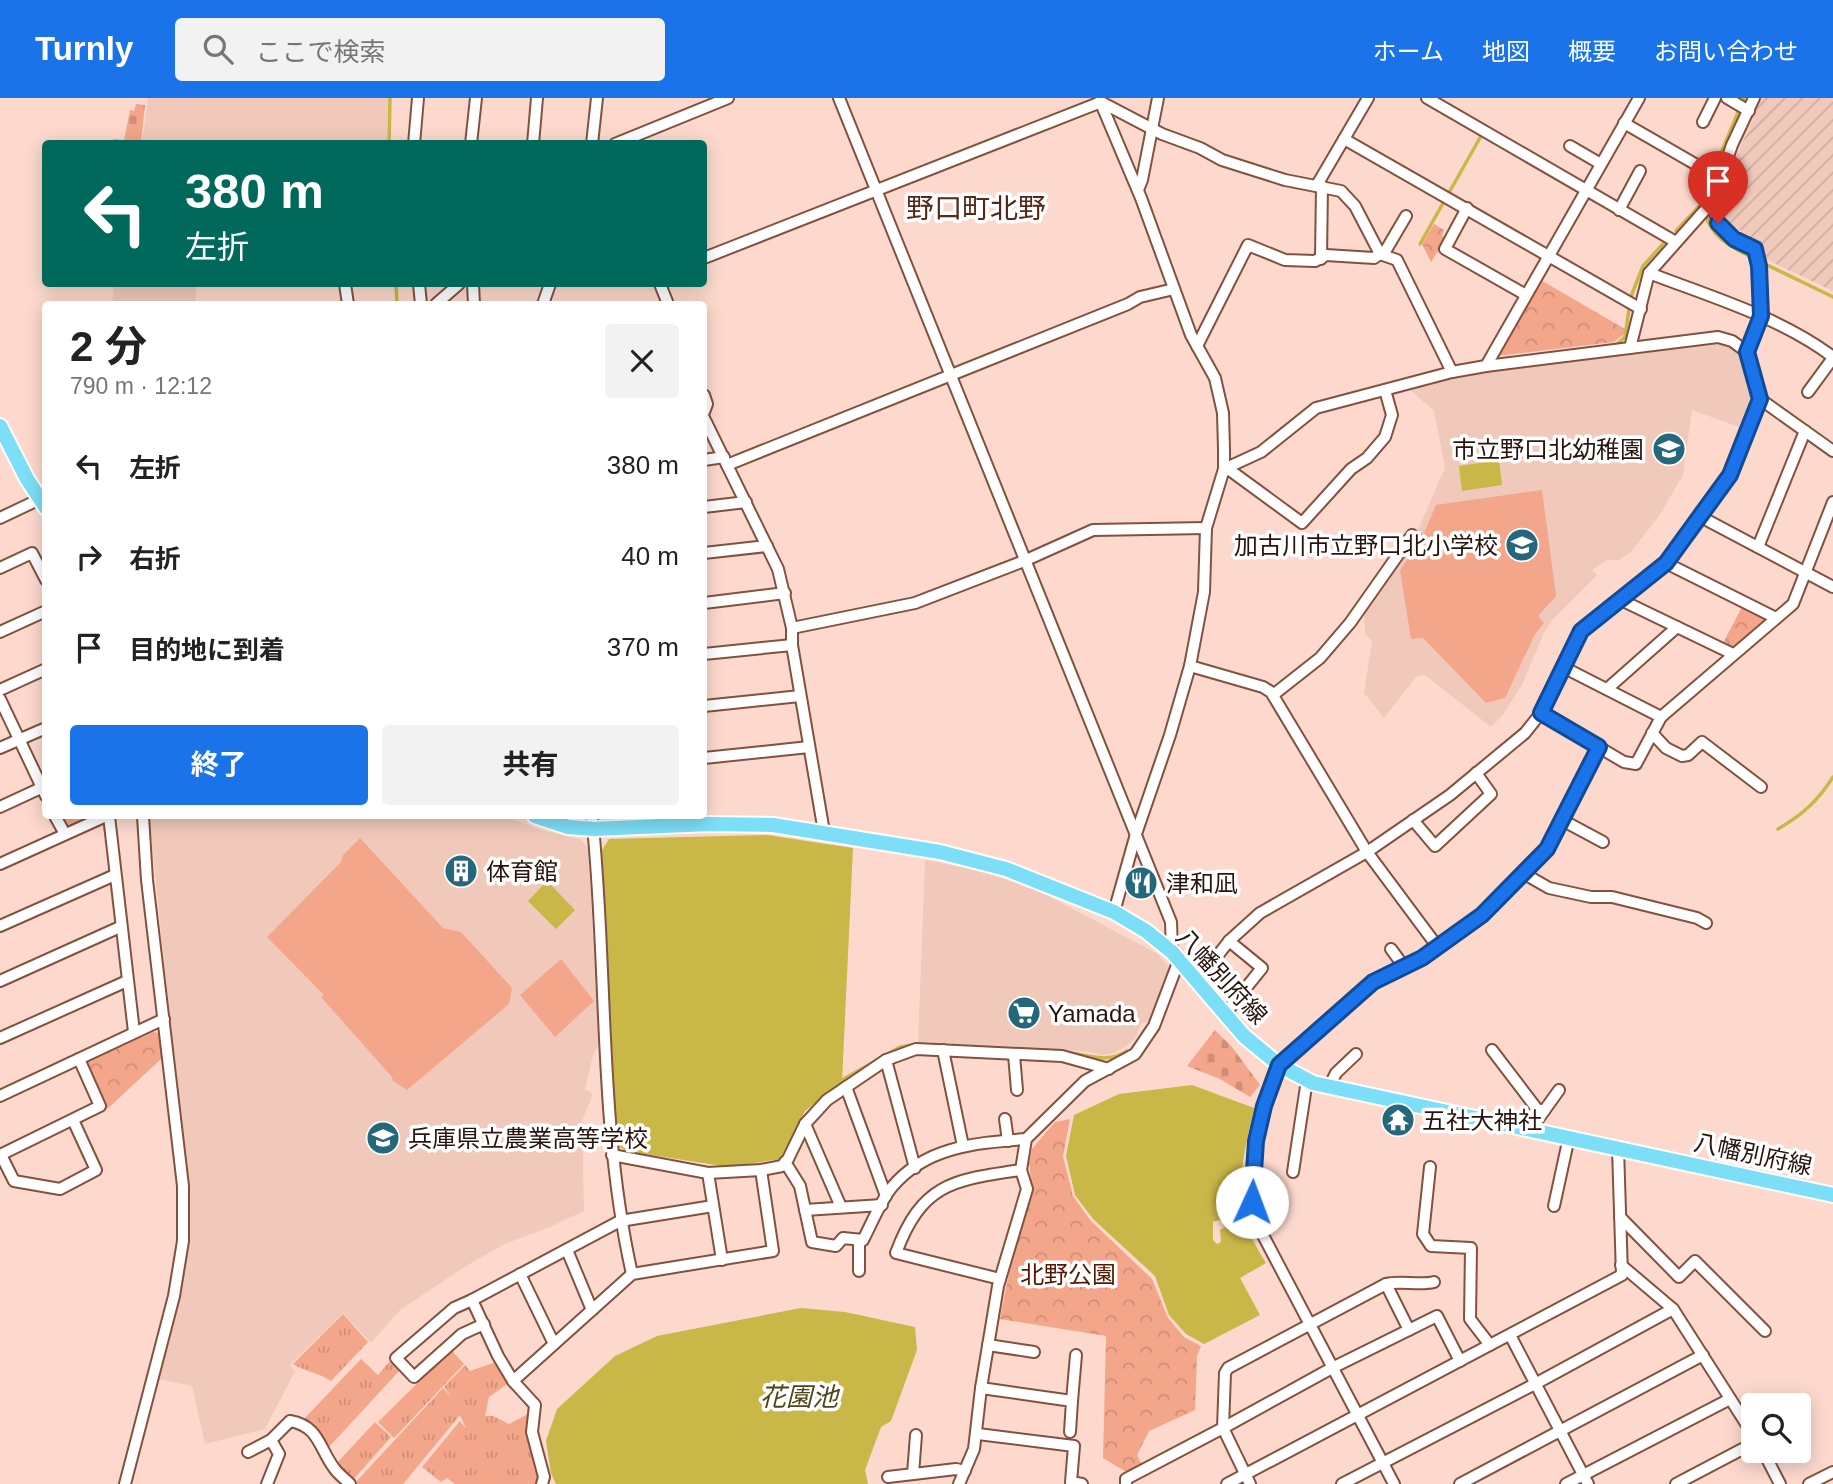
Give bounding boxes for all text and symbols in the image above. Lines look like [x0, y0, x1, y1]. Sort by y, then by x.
search box [175, 18, 665, 81]
text: Turnly [35, 30, 133, 67]
icon: search [199, 30, 237, 68]
text: ここで検索 [255, 37, 385, 67]
text: ホーム [1373, 38, 1444, 65]
text: 地図 [1482, 38, 1530, 65]
text: 概要 [1568, 38, 1616, 65]
text: お問い合わせ [1654, 38, 1798, 65]
pin [1688, 151, 1748, 223]
icon: arrive [1699, 162, 1737, 200]
text: 380 m [185, 164, 324, 218]
icon: left [70, 168, 161, 259]
district label: 野口町北野 [906, 193, 1046, 224]
text: 左折 [185, 229, 249, 265]
text: 2 分 [70, 323, 147, 370]
button: close [605, 324, 679, 398]
text: 790 m · 12:12 [70, 373, 212, 399]
school or university icon: 市立野口北幼稚園 [1650, 430, 1688, 468]
place label: 市立野口北幼稚園 [1452, 436, 1644, 463]
icon: left [70, 447, 108, 485]
text: 380 m [607, 450, 679, 480]
text: 左折 [129, 453, 181, 483]
school or university icon: 加古川市立野口北小学校 [1503, 526, 1541, 564]
place label: 加古川市立野口北小学校 [1234, 532, 1498, 559]
icon: right [70, 538, 108, 576]
text: 40 m [621, 541, 679, 571]
text: 右折 [129, 544, 181, 574]
icon: arrive [70, 629, 108, 667]
text: 370 m [607, 632, 679, 662]
text: 目的地に到着 [129, 635, 285, 665]
button: 終了 [70, 725, 368, 805]
button: 共有 [382, 725, 679, 805]
building icon: 体育館 [442, 852, 480, 890]
place label: 体育館 [486, 858, 558, 885]
restaurant icon: 津和凪 [1122, 864, 1160, 902]
place label: 津和凪 [1166, 870, 1238, 897]
street label: 八幡別府線 [1171, 923, 1273, 1029]
supermarket icon: Yamada [1005, 994, 1043, 1032]
place label: Yamada [1048, 1000, 1136, 1027]
temple icon: 五社大神社 [1379, 1101, 1417, 1139]
place label: 五社大神社 [1422, 1107, 1542, 1134]
school or university icon: 兵庫県立農業高等学校 [364, 1119, 402, 1157]
place label: 兵庫県立農業高等学校 [408, 1125, 648, 1152]
street label: 八幡別府線 [1692, 1128, 1814, 1180]
position arrow [1215, 1165, 1289, 1239]
park label: 北野公園 [1020, 1261, 1116, 1288]
water label: 花園池 [760, 1382, 841, 1412]
map controls [1741, 1393, 1811, 1463]
button: search [1741, 1393, 1811, 1463]

